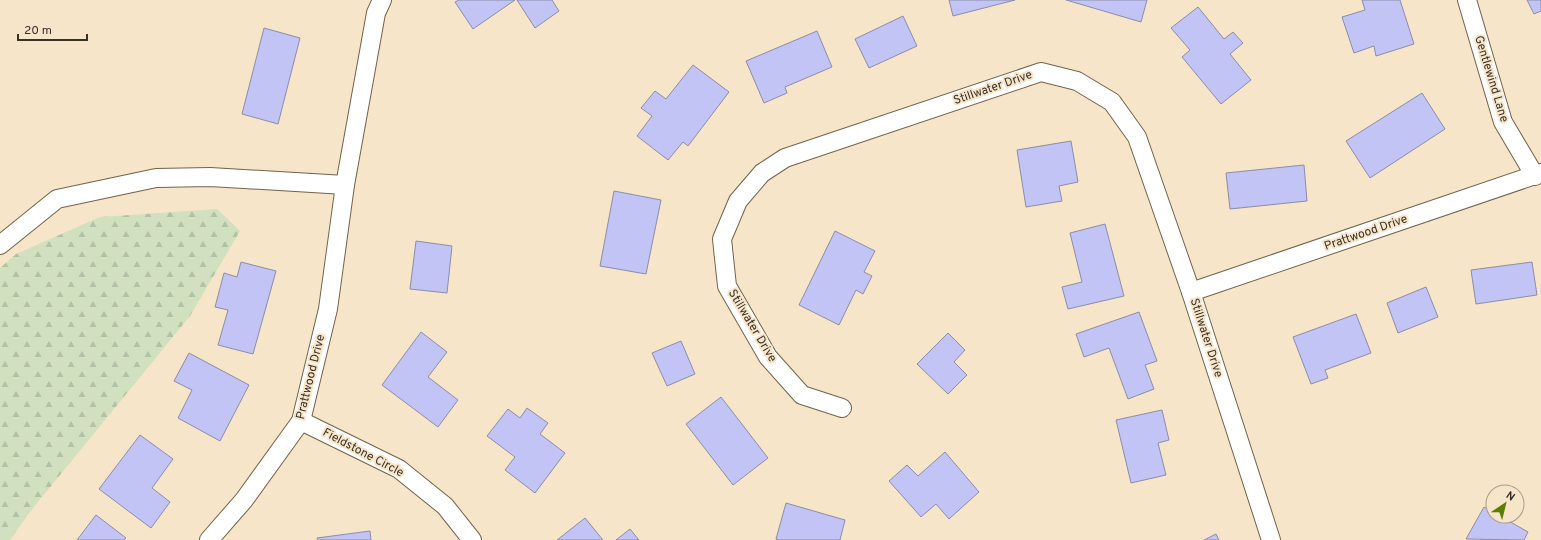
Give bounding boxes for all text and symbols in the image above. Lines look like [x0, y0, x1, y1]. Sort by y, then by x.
scale bar [18, 16, 87, 42]
text: 20 m [24, 23, 52, 39]
street label: Gentlewind Lane [1470, 34, 1512, 124]
street label: Stillwater Drive [952, 67, 1034, 109]
street label: Prattwood Drive [1322, 211, 1410, 255]
street label: Stillwater Drive [724, 287, 780, 365]
street label: Stillwater Drive [1186, 296, 1226, 380]
street label: Prattwood Drive [293, 333, 329, 421]
street label: Fieldstone Circle [320, 425, 406, 481]
north arrow [1485, 484, 1525, 524]
text: N [1503, 489, 1517, 505]

